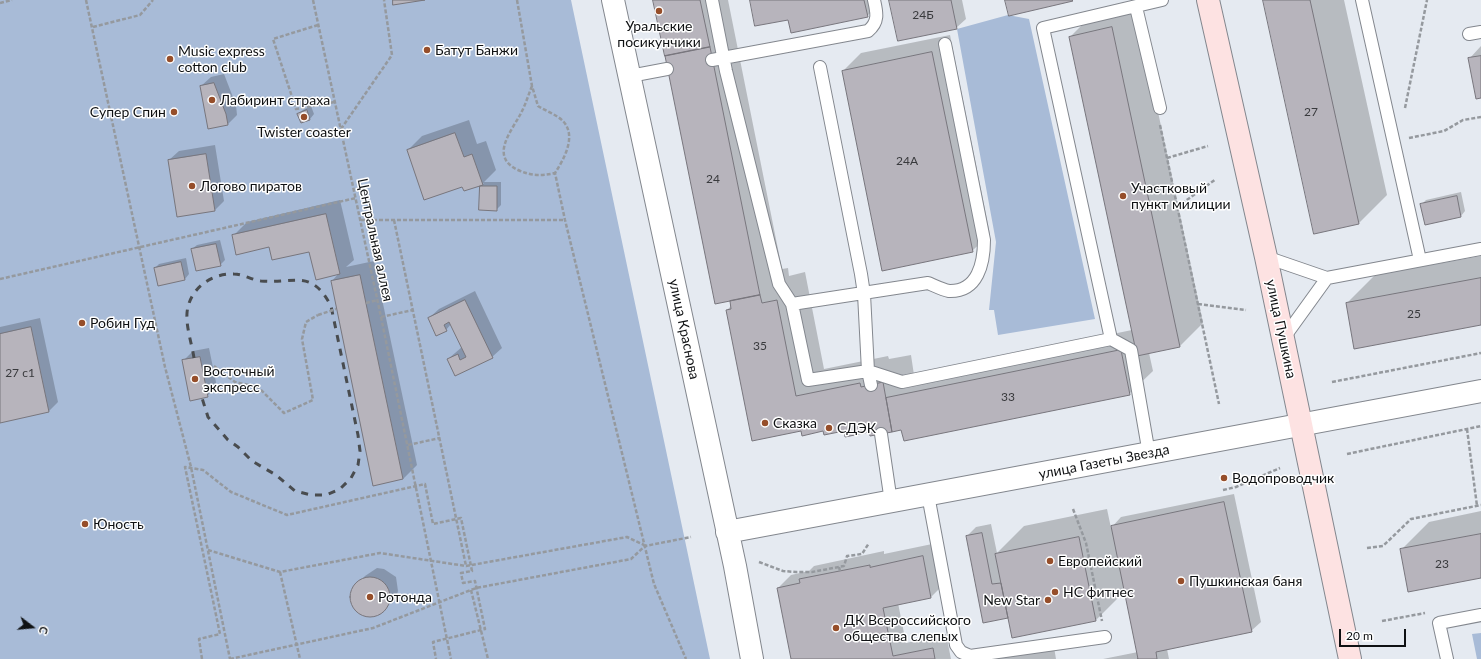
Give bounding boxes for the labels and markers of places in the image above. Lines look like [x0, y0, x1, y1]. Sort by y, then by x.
marker: Уральские посикунчики [654, 6, 664, 16]
place label: Уральские посикунчики [617, 18, 701, 50]
place label: Батут Банжи [435, 42, 518, 58]
place label: Music express cotton club [178, 43, 265, 76]
marker: Батут Банжи [422, 45, 432, 55]
marker: Music express cotton club [165, 54, 175, 64]
place label: Лабиринт cтраха [220, 92, 330, 108]
marker: Лабиринт cтраха [207, 95, 217, 105]
place label: Супер Спин [90, 104, 166, 120]
marker: Супер Спин [169, 107, 179, 117]
marker: Twister coaster [299, 112, 309, 122]
place label: Twister coaster [257, 124, 351, 140]
place label: Логово пиратов [200, 178, 302, 194]
place label: Участковый пункт милиции [1131, 180, 1231, 212]
marker: Логово пиратов [187, 181, 197, 191]
marker: Участковый пункт милиции [1118, 191, 1128, 201]
place label: Робин Гуд [90, 315, 155, 331]
marker: Робин Гуд [77, 318, 87, 328]
place label: Восточный экспресс [203, 363, 275, 396]
marker: Восточный экспресс [190, 374, 200, 384]
place label: Сказка [773, 415, 817, 431]
marker: Сказка [760, 418, 770, 428]
place label: СДЭК [837, 420, 876, 436]
marker: СДЭК [824, 423, 834, 433]
place label: Водопроводчик [1232, 470, 1334, 486]
marker: Водопроводчик [1219, 473, 1229, 483]
place label: Юность [93, 516, 144, 532]
marker: Юность [80, 519, 90, 529]
place label: Европейский [1058, 553, 1142, 569]
marker: Европейский [1045, 556, 1055, 566]
place label: Пушкинская баня [1189, 573, 1302, 589]
marker: Пушкинская баня [1176, 576, 1186, 586]
place label: НС фитнес [1063, 584, 1134, 600]
marker: НС фитнес [1050, 587, 1060, 597]
place label: Ротонда [378, 589, 432, 605]
marker: Ротонда [365, 592, 375, 602]
place label: New Star [983, 592, 1040, 608]
marker: New Star [1043, 595, 1053, 605]
place label: ДК Всероссийского общества слепых [844, 612, 971, 644]
marker: ДК Всероссийского общества слепых [831, 623, 841, 633]

